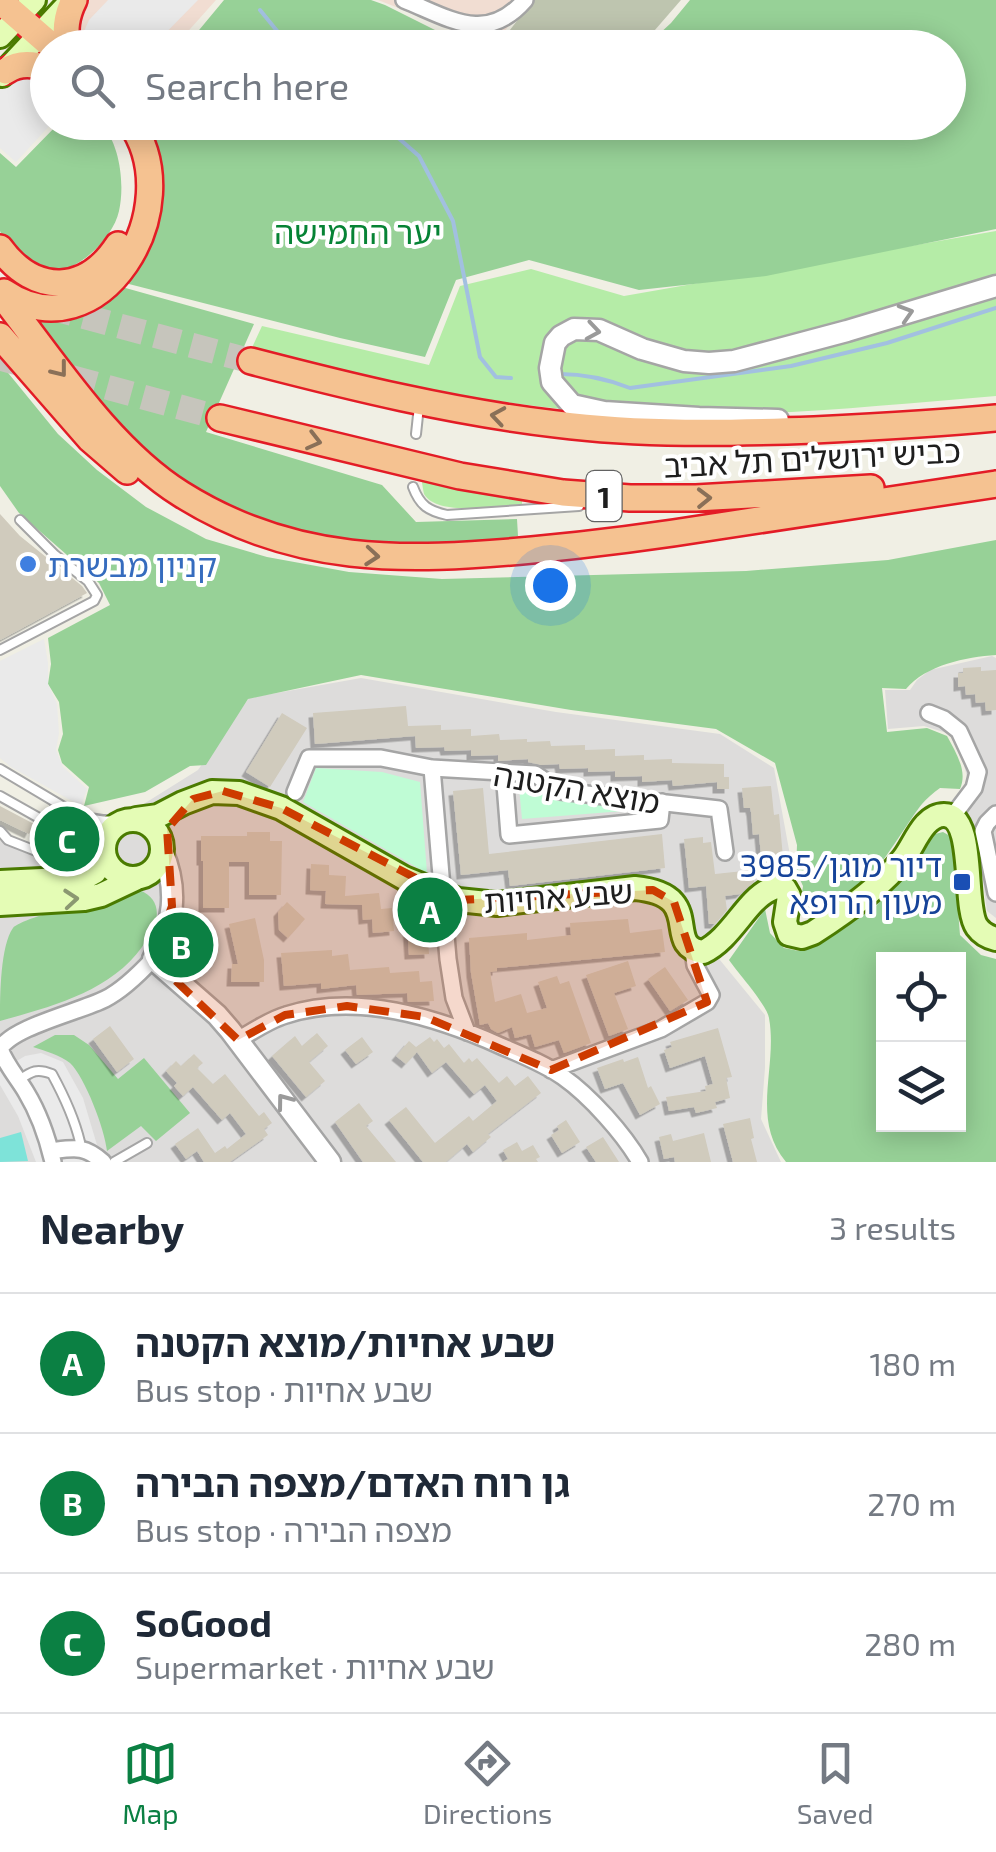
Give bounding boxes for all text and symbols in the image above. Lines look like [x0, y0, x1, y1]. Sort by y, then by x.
search box [30, 30, 966, 140]
icon: search [65, 58, 120, 113]
text: Search here [145, 62, 349, 108]
park label: יער החמישה [274, 212, 442, 250]
one-way arrow [897, 304, 914, 325]
one-way arrow [585, 320, 601, 341]
one-way arrow [48, 358, 66, 376]
one-way arrow [490, 406, 506, 427]
one-way arrow [305, 429, 322, 450]
street label: כביש ירושלים תל אביב [663, 430, 961, 484]
road number: 1 [586, 471, 622, 521]
one-way arrow [696, 487, 712, 508]
one-way arrow [364, 544, 380, 566]
place label: קניון מבשרת [48, 545, 217, 583]
marker: קניון מבשרת [17, 553, 39, 575]
your location [525, 560, 576, 611]
street label: מוצא הקטנה [491, 754, 663, 820]
pin: C [34, 802, 100, 876]
place label: 3985/דיור מוגן מעון הרופא [740, 845, 942, 920]
street label: שבע אחיות [482, 871, 634, 919]
marker: 3985/דיור מוגן מעון הרופא [951, 871, 973, 893]
pin: A [398, 872, 462, 948]
one-way arrow [63, 889, 79, 911]
pin: B [148, 908, 214, 982]
map controls [876, 952, 966, 1132]
button: locate [876, 952, 966, 1042]
button: layers [876, 1042, 966, 1132]
one-way arrow [279, 1094, 296, 1112]
text: Nearby [40, 1202, 184, 1252]
text: 3 results [829, 1208, 956, 1246]
text: שבע אחיות/מוצא הקטנה [135, 1319, 555, 1365]
text: A [62, 1344, 83, 1382]
text: 180 m [869, 1344, 956, 1382]
text: Bus stop · שבע אחיות [135, 1370, 433, 1408]
text: גן רוח האדם/מצפה הבירה [135, 1459, 570, 1505]
text: B [62, 1484, 83, 1522]
text: 270 m [867, 1484, 956, 1522]
text: Bus stop · מצפה הבירה [135, 1510, 452, 1548]
text: SoGood [135, 1599, 272, 1645]
text: C [63, 1624, 82, 1662]
text: 280 m [864, 1624, 956, 1662]
text: Supermarket · שבע אחיות [135, 1647, 495, 1685]
tab: Map [122, 1736, 178, 1830]
tab: Directions [423, 1736, 552, 1830]
tab: Saved [797, 1736, 874, 1830]

